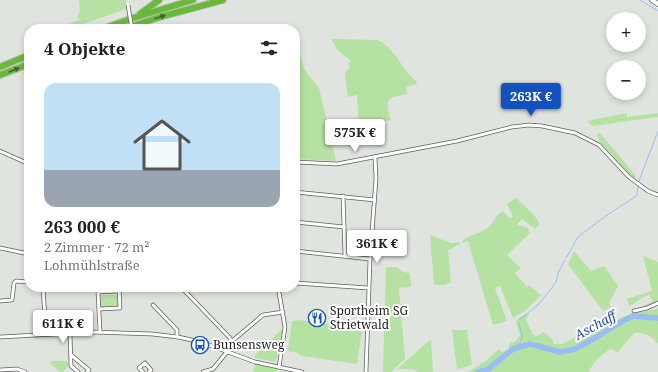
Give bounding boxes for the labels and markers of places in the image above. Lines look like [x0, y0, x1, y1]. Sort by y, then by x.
pin: 263K € [498, 83, 564, 117]
pin: 575K € [322, 119, 388, 153]
pin: 361K € [344, 230, 410, 264]
place label: Sportheim SG Strietwald [330, 302, 409, 333]
restaurant icon: Sportheim SG Strietwald [307, 308, 327, 328]
pin: 611K € [30, 310, 96, 344]
bus stop icon: Bunsensweg [190, 335, 210, 355]
place label: Bunsensweg [213, 336, 285, 353]

